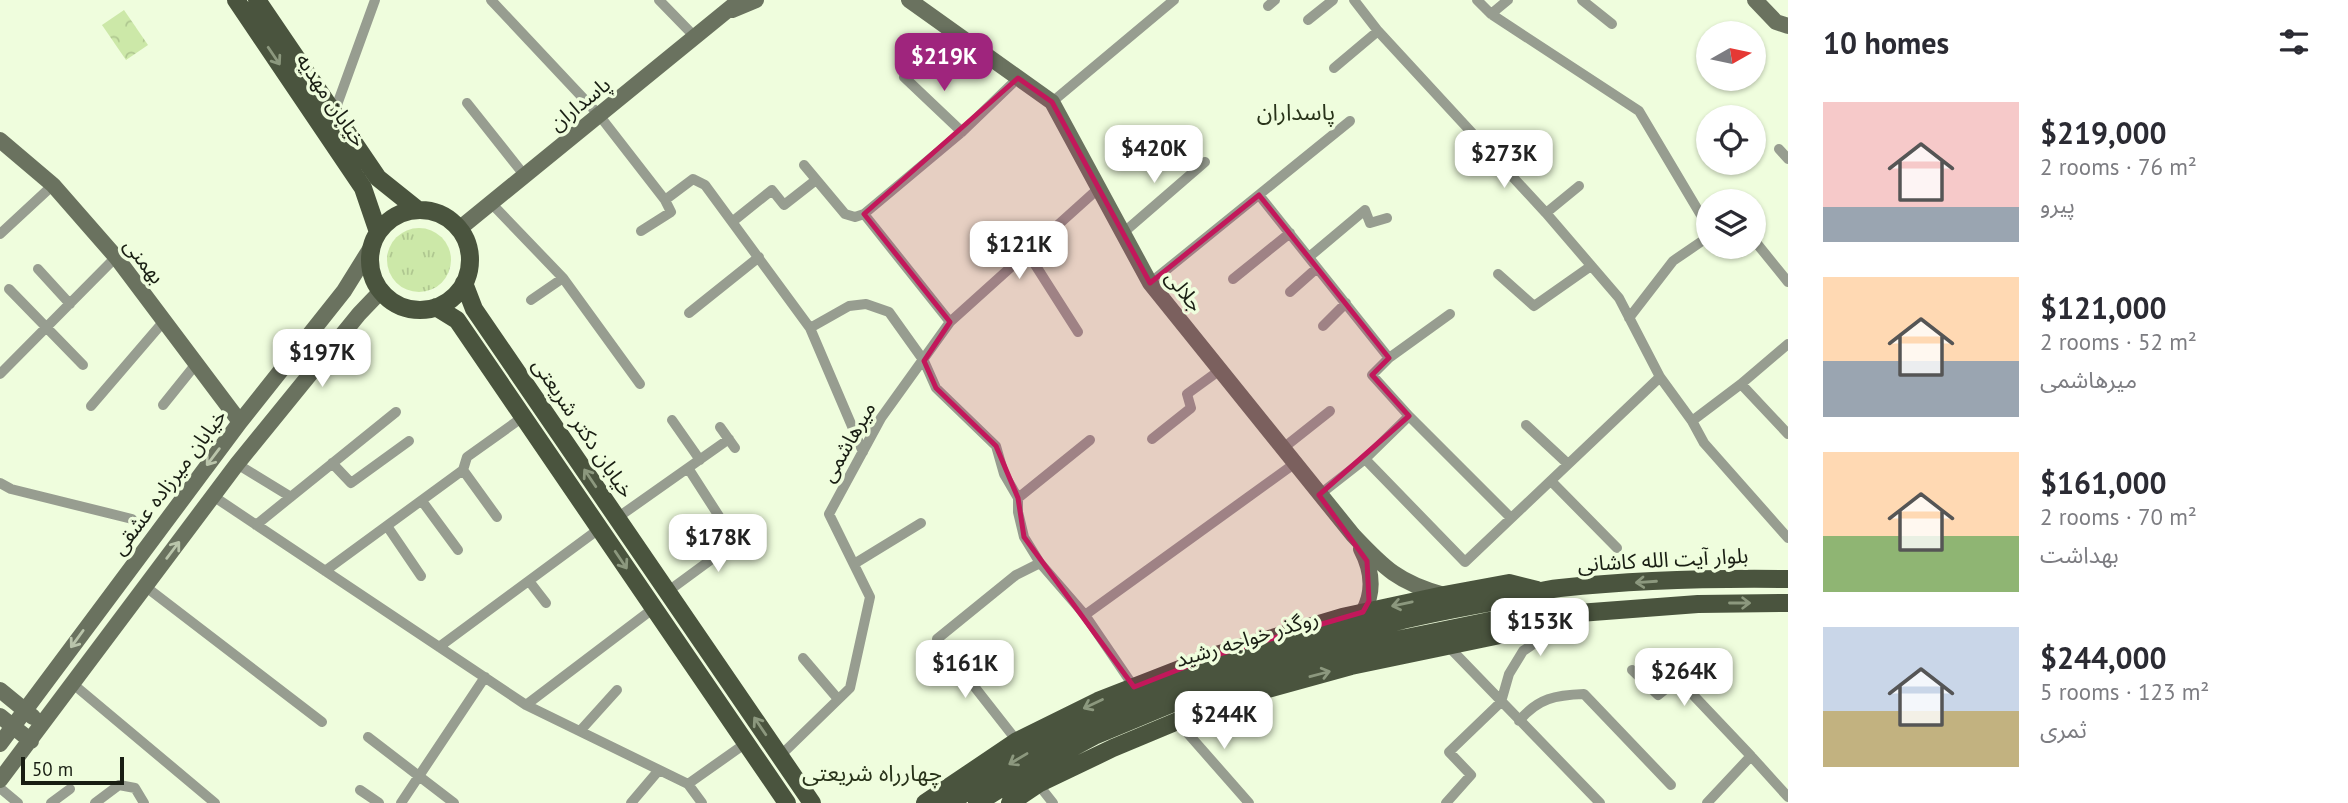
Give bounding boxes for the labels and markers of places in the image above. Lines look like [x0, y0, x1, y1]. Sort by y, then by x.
pin: $219K [895, 34, 993, 93]
pin: $420K [1105, 125, 1203, 185]
pin: $273K [1455, 130, 1553, 190]
pin: $121K [970, 222, 1068, 281]
pin: $197K [273, 330, 371, 389]
pin: $178K [669, 514, 767, 574]
pin: $153K [1491, 598, 1589, 658]
pin: $161K [916, 640, 1014, 700]
pin: $264K [1635, 648, 1733, 708]
pin: $244K [1175, 692, 1273, 751]

